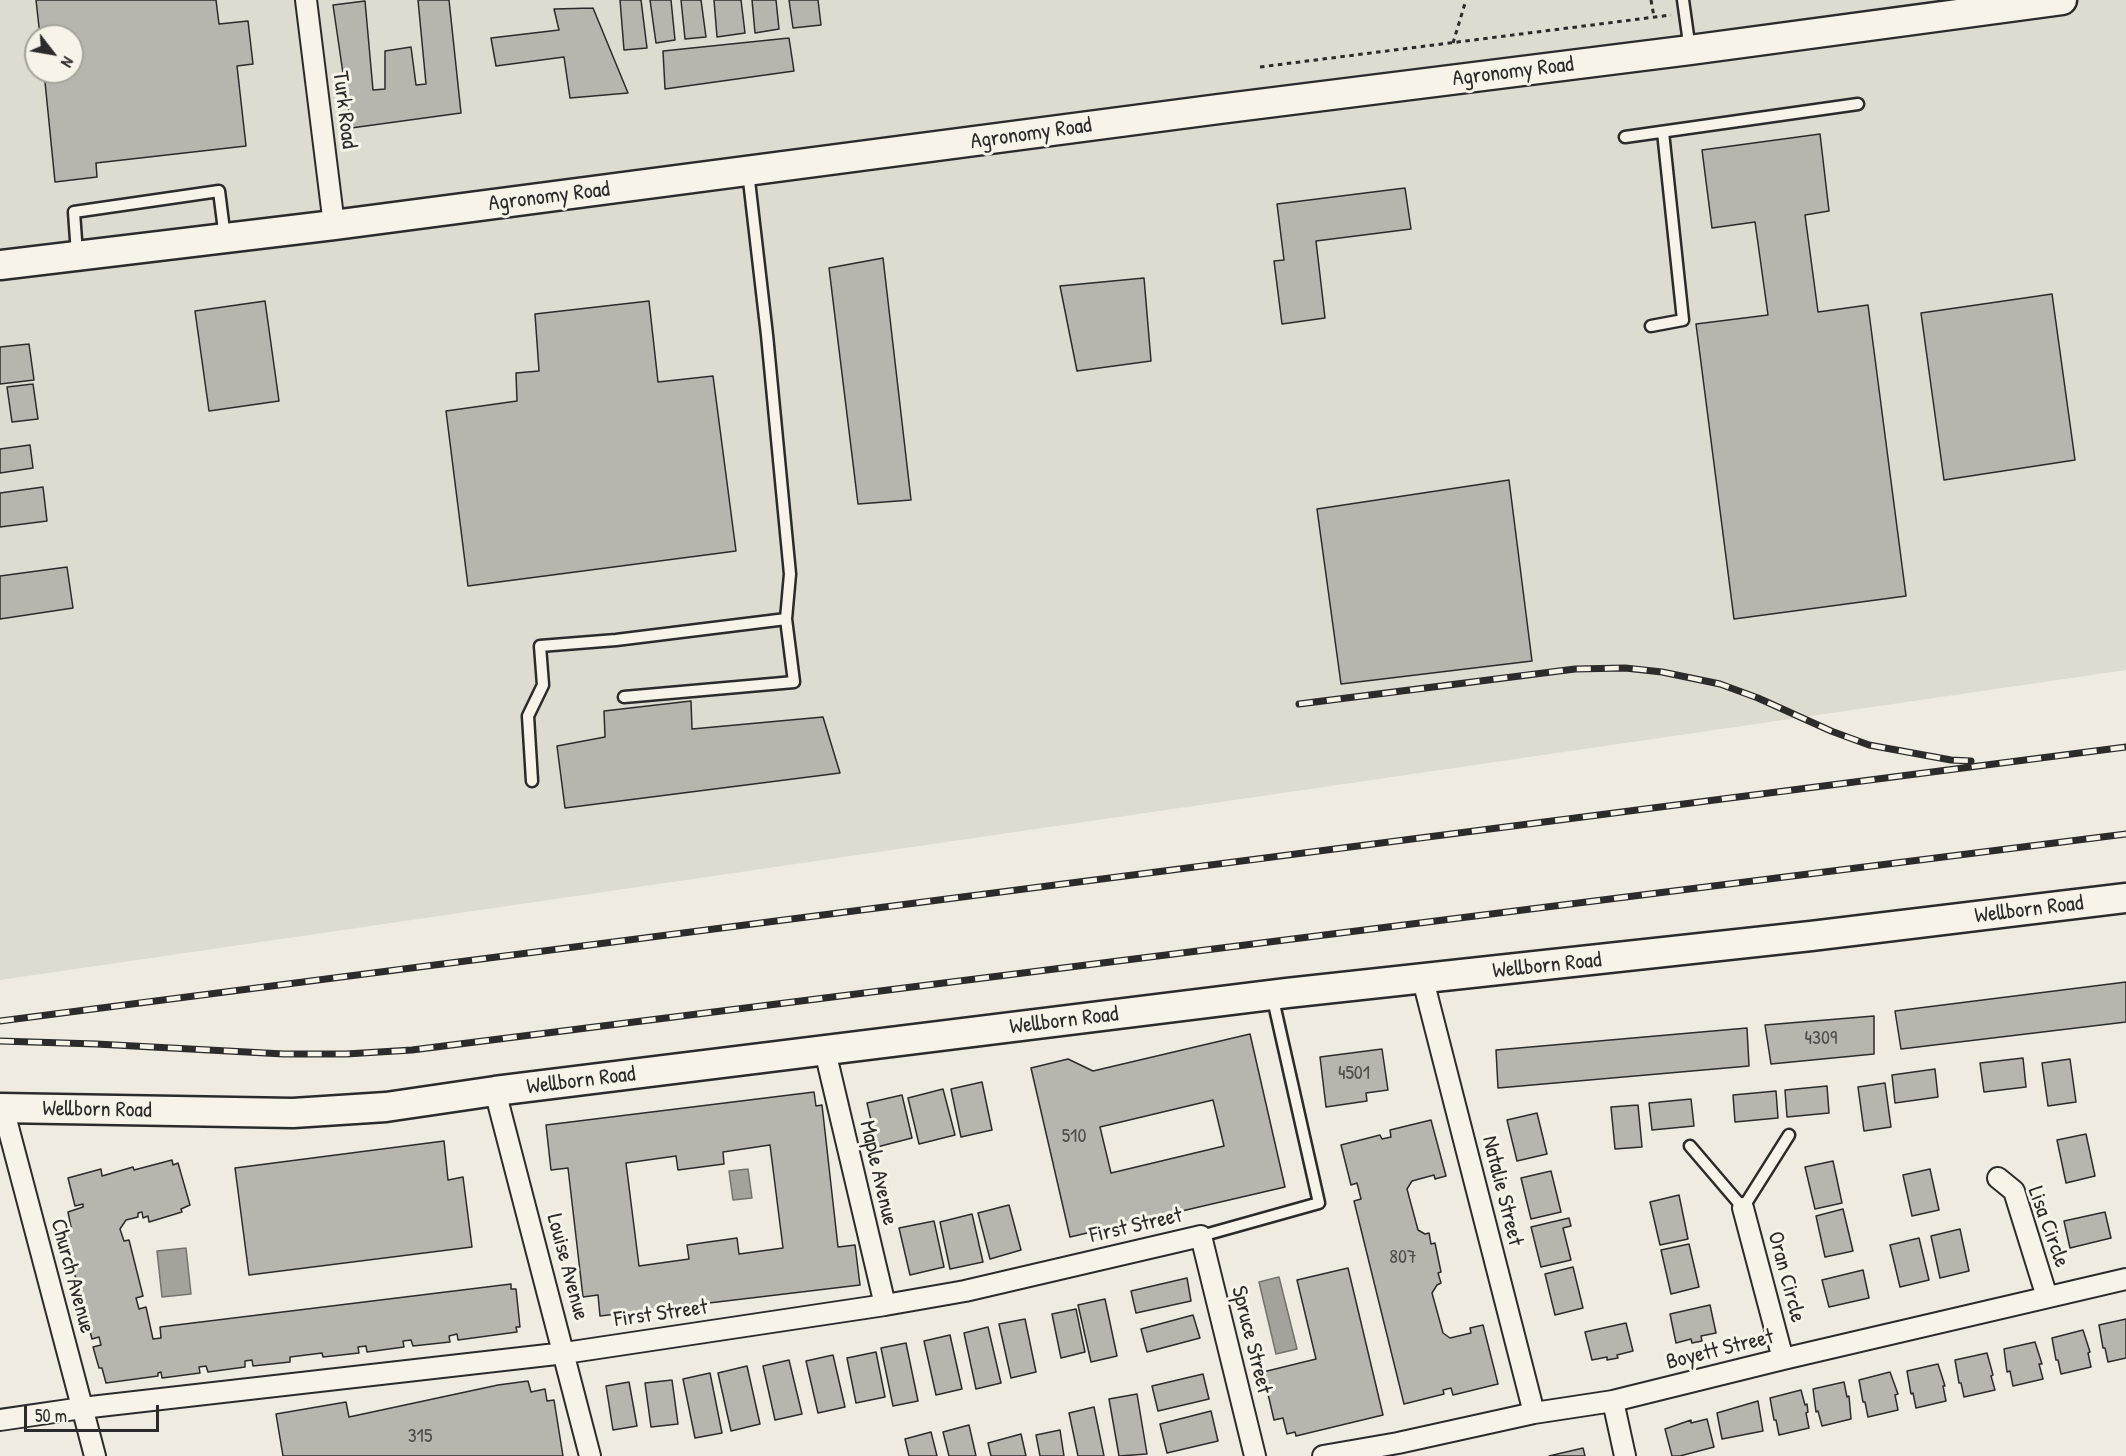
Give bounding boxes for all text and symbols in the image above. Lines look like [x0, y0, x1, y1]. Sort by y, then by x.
north arrow [24, 24, 84, 84]
street label: Agronomy Road [1451, 51, 1575, 93]
text: N [56, 53, 79, 72]
street label: Turk Road [326, 70, 362, 150]
street label: Agronomy Road [969, 112, 1093, 156]
street label: Agronomy Road [487, 176, 611, 218]
street label: Wellborn Road [1973, 890, 2085, 930]
street label: Wellborn Road [1491, 947, 1603, 985]
street label: Wellborn Road [1008, 1001, 1120, 1041]
house number: 4309 [1805, 1027, 1837, 1051]
street label: Wellborn Road [525, 1061, 637, 1101]
house number: 4501 [1338, 1062, 1370, 1086]
street label: Wellborn Road [42, 1096, 152, 1124]
street label: Maple Avenue [853, 1118, 903, 1228]
house number: 510 [1062, 1125, 1086, 1149]
street label: Natalie Street [1476, 1133, 1528, 1249]
street label: Lisa Circle [2021, 1183, 2075, 1271]
street label: First Street [1087, 1203, 1185, 1249]
street label: Louise Avenue [540, 1211, 594, 1323]
street label: Church Avenue [44, 1216, 100, 1336]
street label: Oran Circle [1761, 1229, 1811, 1325]
house number: 807 [1389, 1246, 1417, 1270]
street label: Spruce Street [1225, 1283, 1277, 1397]
street label: First Street [613, 1294, 709, 1334]
street label: Boyett Street [1664, 1324, 1776, 1376]
scale bar [27, 1393, 162, 1431]
text: 50 m [35, 1403, 67, 1428]
house number: 315 [408, 1425, 432, 1449]

